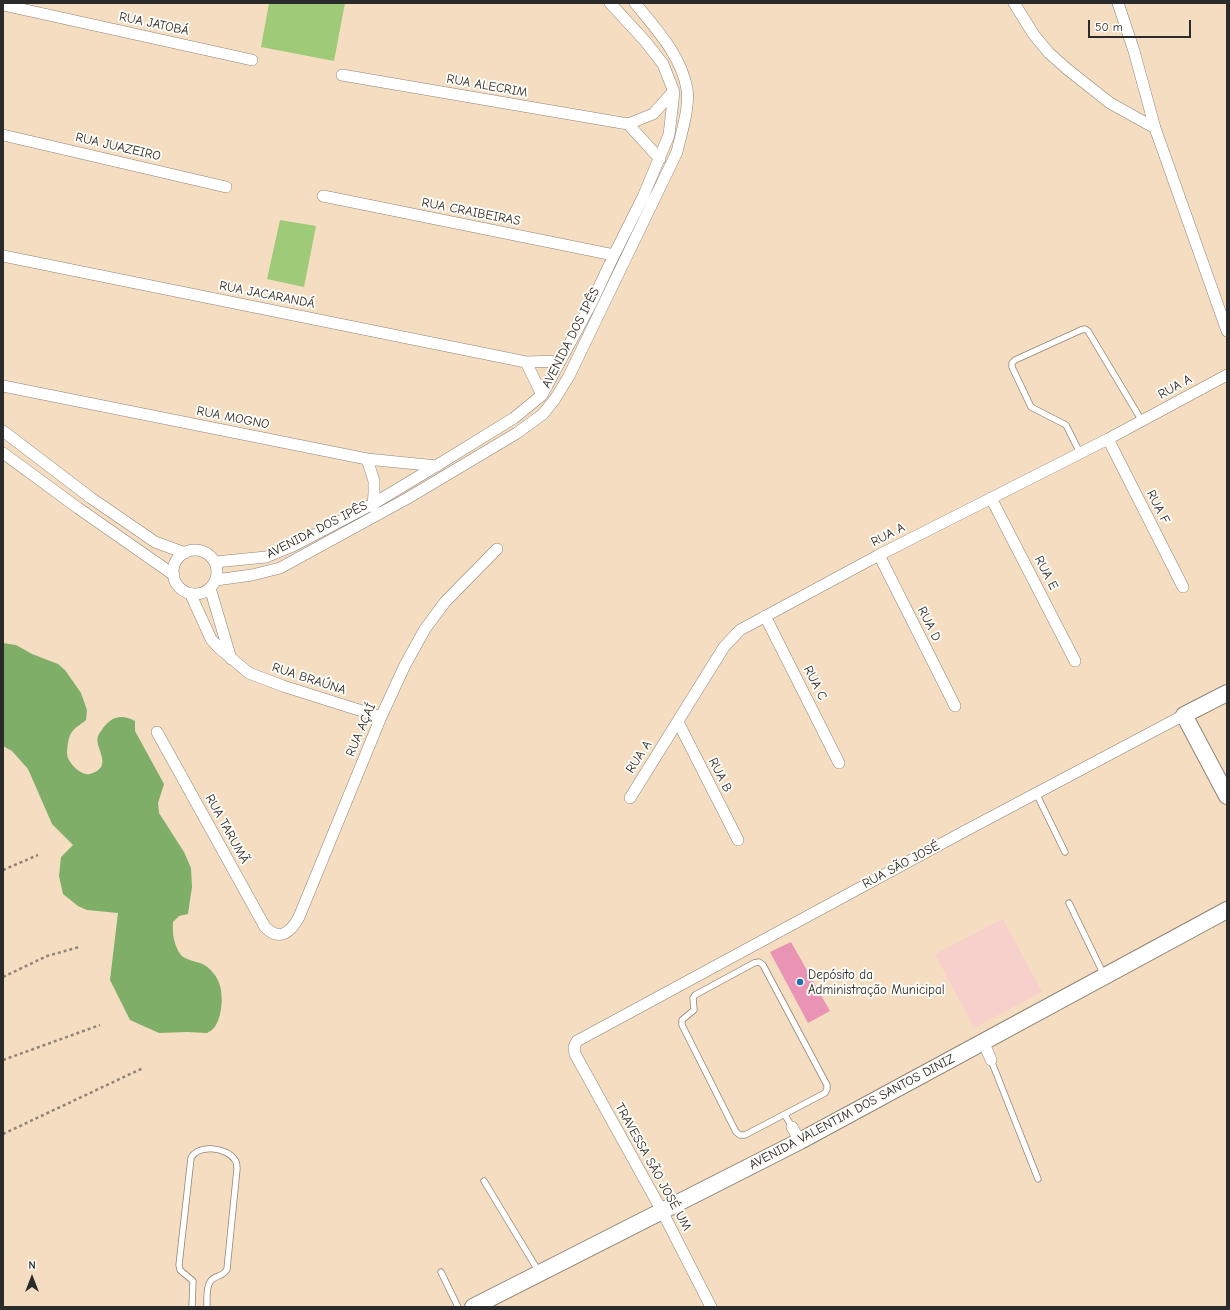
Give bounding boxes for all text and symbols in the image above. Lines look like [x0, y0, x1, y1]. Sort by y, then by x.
street label: RUA JATOBÁ [118, 9, 190, 39]
scale bar [1090, 12, 1193, 38]
text: 50 m [1095, 20, 1123, 34]
street label: RUA ALECRIM [445, 71, 529, 101]
street label: RUA JUAZEIRO [74, 130, 162, 164]
street label: RUA CRAIBEIRAS [420, 195, 522, 229]
street label: RUA JACARANDÁ [218, 278, 316, 312]
street label: AVENIDA DOS IPÊS [539, 285, 603, 391]
street label: RUA A [1155, 371, 1195, 403]
street label: RUA MOGNO [195, 403, 271, 433]
street label: RUA F [1143, 487, 1173, 527]
street label: AVENIDA DOS IPÊS [264, 498, 370, 562]
street label: RUA A [868, 520, 908, 550]
street label: RUA E [1031, 553, 1061, 593]
street label: RUA D [914, 604, 944, 644]
street label: RUA BRAÚNA [270, 660, 348, 698]
street label: RUA C [800, 663, 830, 703]
street label: RUA AÇAÍ [343, 701, 379, 759]
street label: RUA A [623, 738, 655, 776]
street label: RUA B [705, 755, 735, 795]
street label: RUA TARUMÃ [202, 792, 252, 866]
street label: RUA SÃO JOSÉ [860, 838, 942, 892]
place label: Depósito da Administração Municipal [808, 967, 945, 998]
marker: Depósito da Administração Municipal [795, 977, 805, 987]
street label: AVENIDA VALENTIM DOS SANTOS DINIZ [747, 1051, 957, 1173]
street label: TRAVESSA SÃO JOSÉ UM [611, 1100, 695, 1234]
north arrow [12, 1258, 52, 1298]
text: N [28, 1259, 36, 1272]

